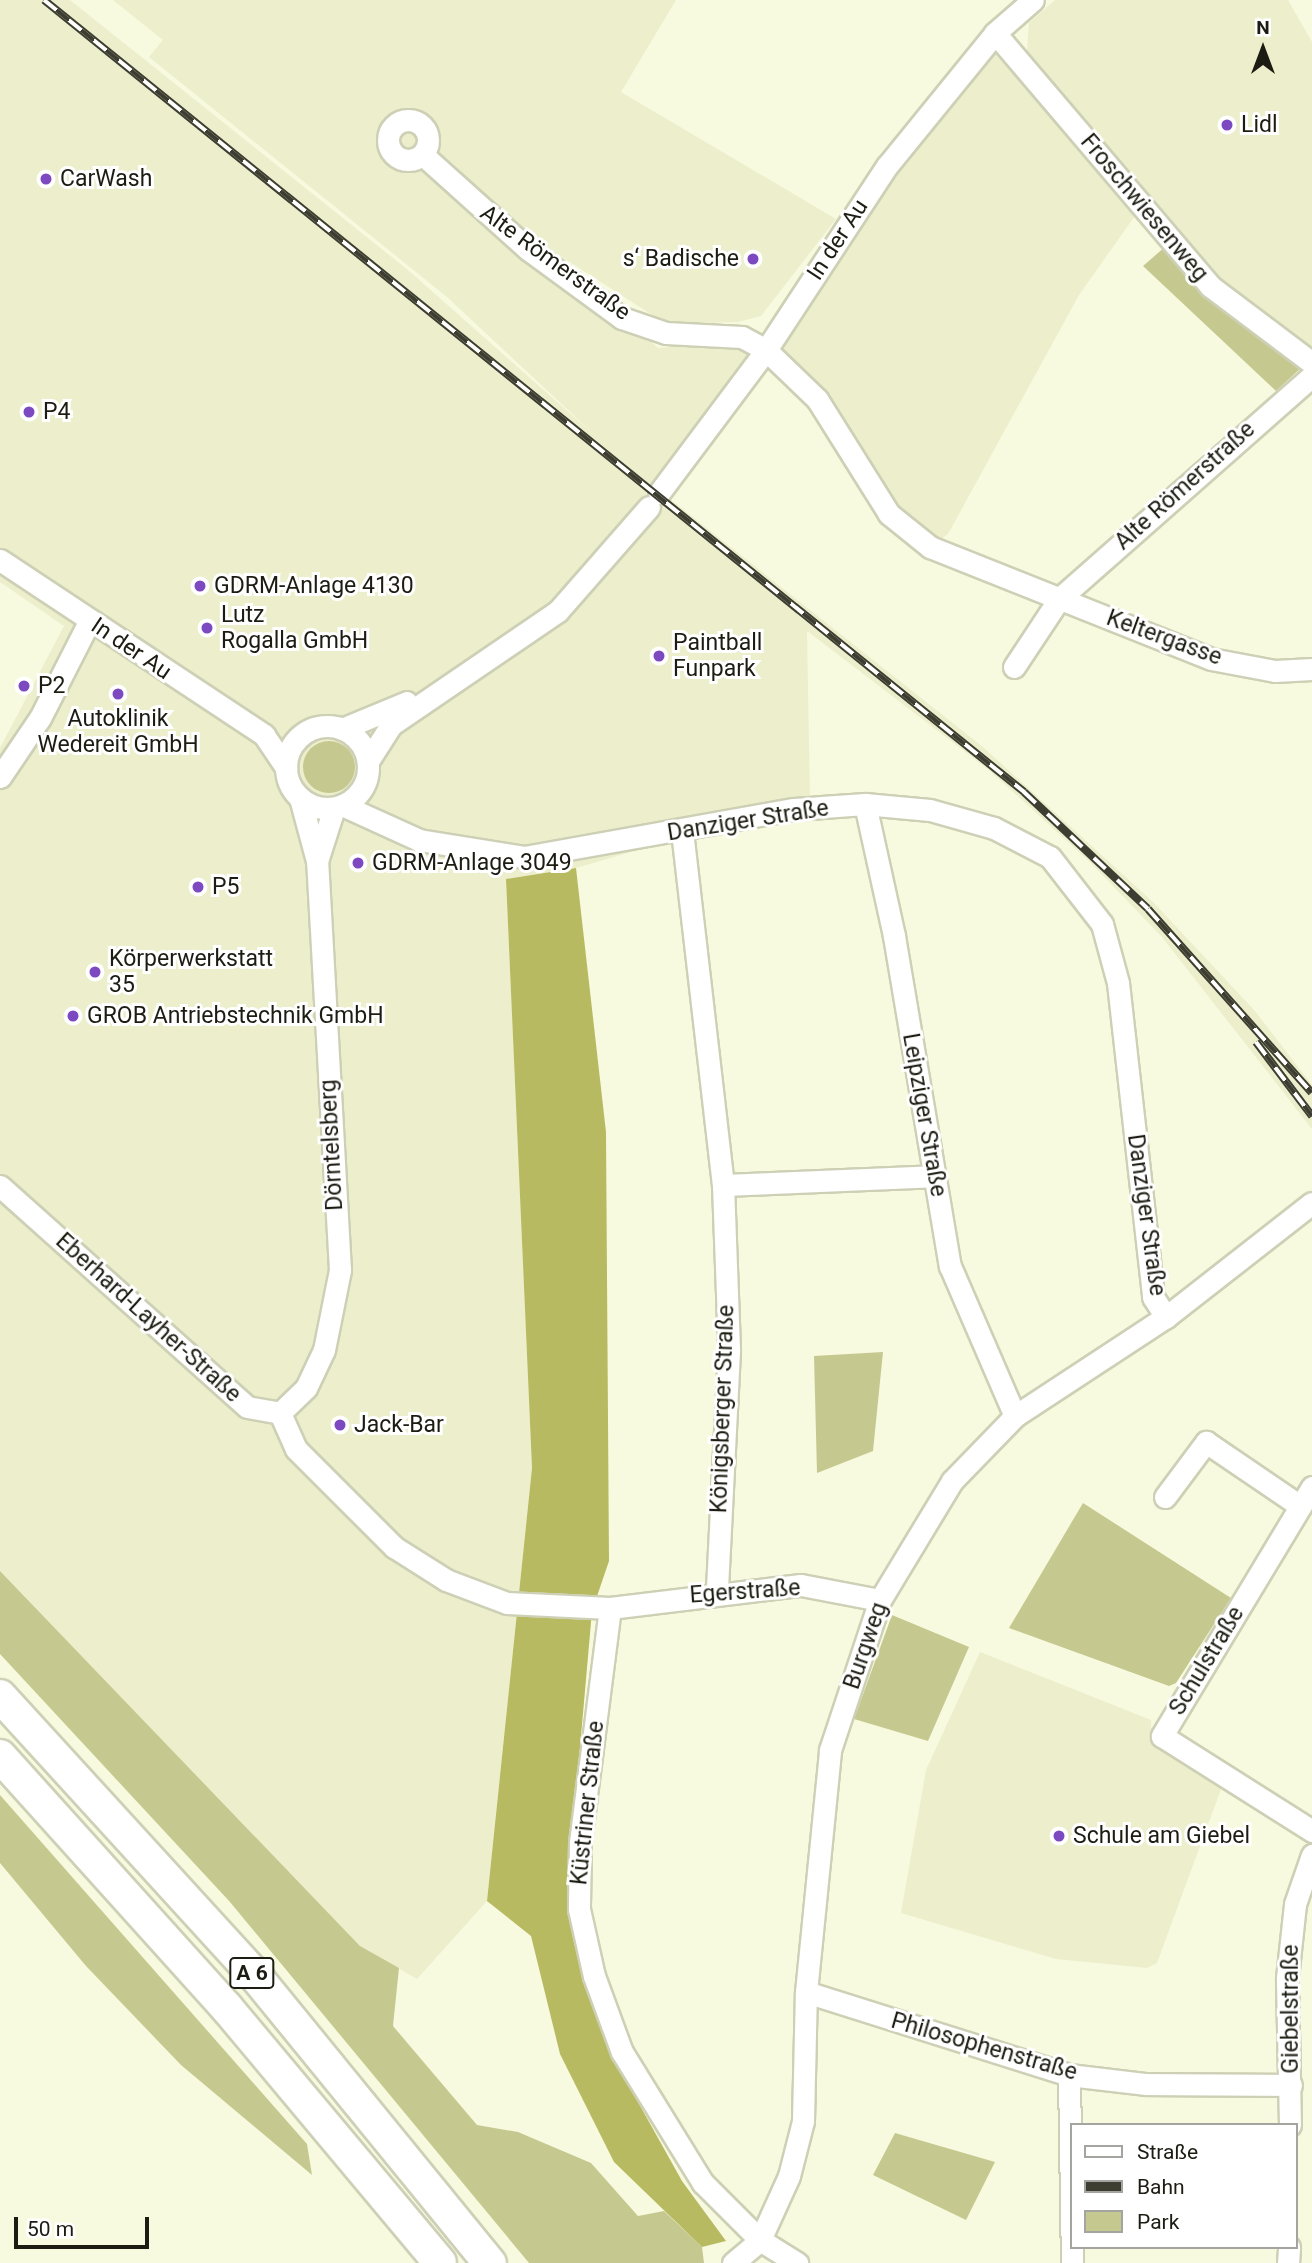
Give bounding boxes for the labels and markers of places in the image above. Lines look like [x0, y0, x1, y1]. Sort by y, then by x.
place label: Lidl [1241, 111, 1278, 139]
marker: Lidl [1219, 117, 1235, 133]
place label: CarWash [60, 165, 152, 193]
marker: CarWash [38, 171, 54, 187]
place label: s‘ Badische [623, 245, 739, 273]
marker: s‘ Badische [745, 251, 761, 267]
place label: P4 [43, 398, 70, 426]
marker: P4 [21, 404, 37, 420]
place label: GDRM-Anlage 4130 [214, 572, 414, 600]
marker: GDRM-Anlage 4130 [192, 578, 208, 594]
place label: Lutz Rogalla GmbH [221, 601, 368, 655]
marker: Lutz Rogalla GmbH [199, 620, 215, 636]
place label: Paintball Funpark [673, 629, 762, 683]
marker: Paintball Funpark [651, 648, 667, 664]
place label: P2 [38, 672, 65, 700]
marker: P2 [16, 678, 32, 694]
marker: Autoklinik Wedereit GmbH [110, 686, 126, 702]
place label: Autoklinik Wedereit GmbH [37, 705, 199, 759]
place label: GDRM-Anlage 3049 [372, 849, 572, 877]
marker: GDRM-Anlage 3049 [350, 855, 366, 871]
place label: P5 [212, 873, 239, 901]
marker: P5 [190, 879, 206, 895]
place label: Körperwerkstatt 35 [109, 945, 273, 999]
marker: Körperwerkstatt 35 [87, 964, 103, 980]
place label: GROB Antriebstechnik GmbH [87, 1002, 384, 1030]
marker: GROB Antriebstechnik GmbH [65, 1008, 81, 1024]
place label: Jack-Bar [354, 1411, 444, 1439]
marker: Jack-Bar [332, 1417, 348, 1433]
place label: Schule am Giebel [1073, 1822, 1250, 1850]
marker: Schule am Giebel [1051, 1828, 1067, 1844]

